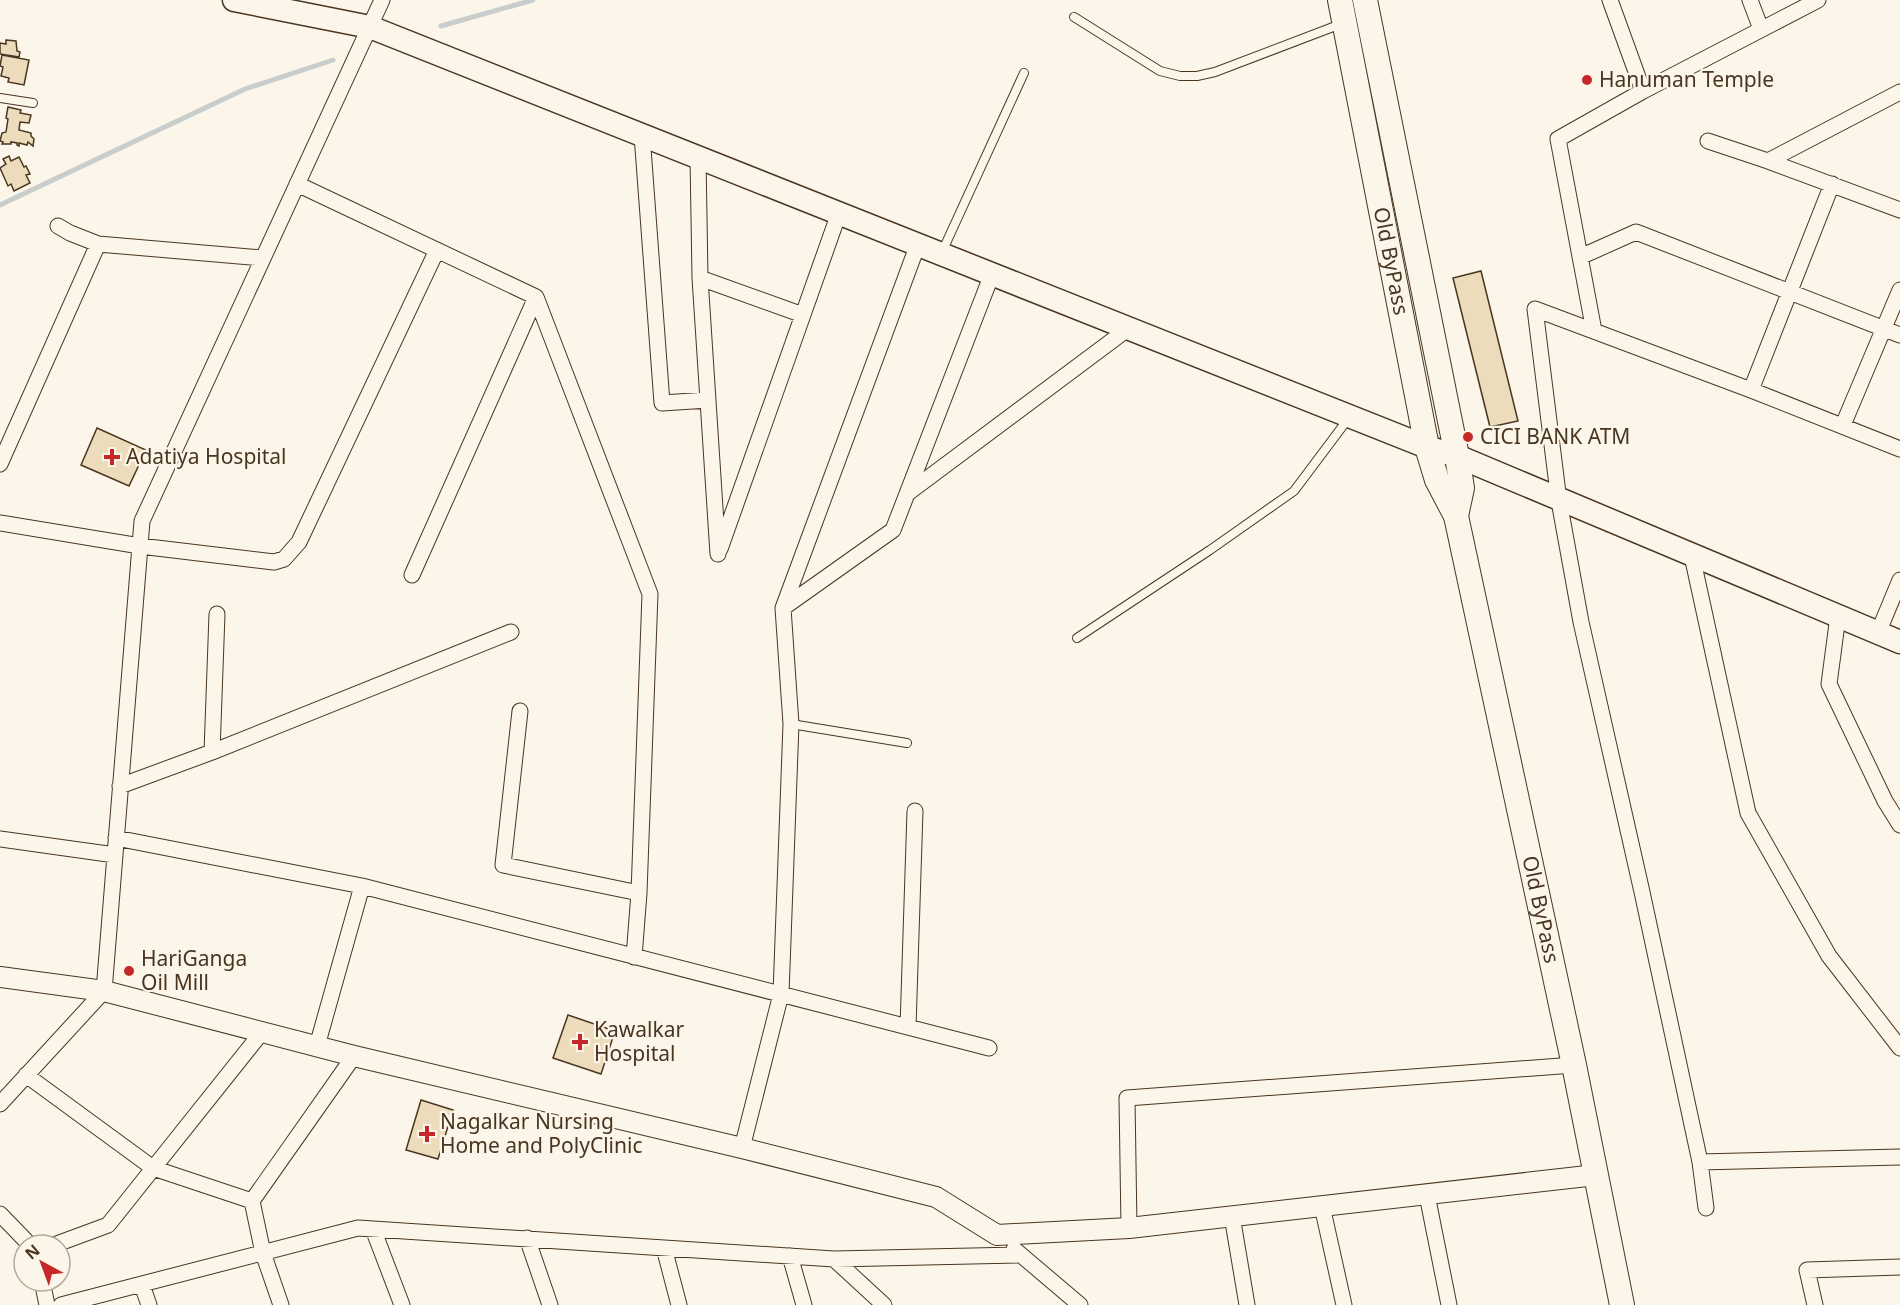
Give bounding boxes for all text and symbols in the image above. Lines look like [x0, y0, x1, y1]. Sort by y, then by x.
place label: Hanuman Temple [1599, 65, 1774, 93]
marker: Hanuman Temple [1580, 73, 1594, 87]
street label: Old ByPass [1368, 205, 1416, 317]
place label: CICI BANK ATM [1480, 422, 1630, 450]
marker: CICI BANK ATM [1461, 430, 1475, 444]
place label: Adatiya Hospital [126, 442, 287, 470]
marker: Adatiya Hospital [103, 448, 121, 466]
street label: Old ByPass [1516, 853, 1567, 966]
place label: HariGanga Oil Mill [141, 944, 247, 996]
marker: HariGanga Oil Mill [122, 964, 136, 978]
place label: Kawalkar Hospital [594, 1015, 684, 1067]
marker: Kawalkar Hospital [571, 1033, 589, 1051]
place label: Nagalkar Nursing Home and PolyClinic [440, 1107, 642, 1159]
marker: Nagalkar Nursing Home and PolyClinic [418, 1125, 436, 1143]
north arrow [12, 1233, 72, 1293]
text: N [20, 1239, 44, 1264]

